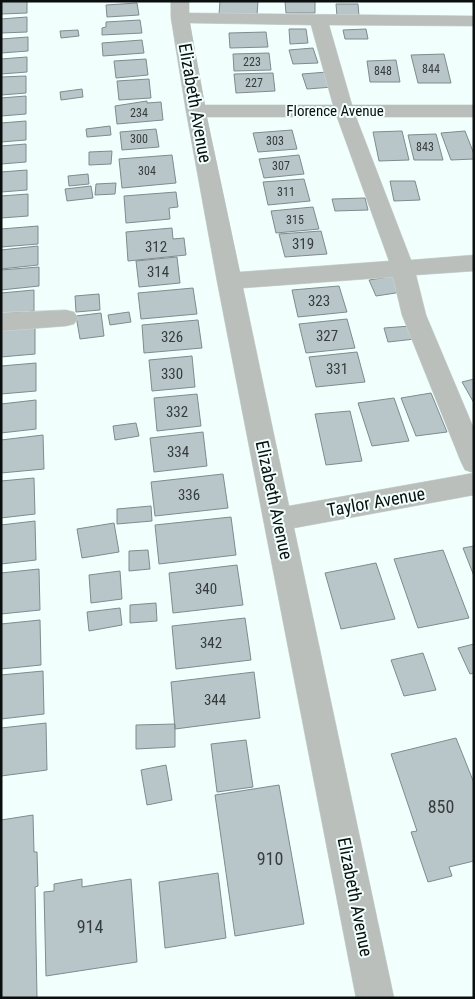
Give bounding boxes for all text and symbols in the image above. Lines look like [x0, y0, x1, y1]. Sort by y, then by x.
street label: Elizabeth Avenue [175, 41, 216, 164]
house number: 223 [243, 55, 261, 69]
house number: 844 [422, 62, 440, 76]
house number: 848 [374, 64, 392, 78]
house number: 227 [245, 76, 263, 90]
street label: Florence Avenue [286, 102, 384, 120]
house number: 234 [130, 106, 148, 120]
house number: 300 [130, 132, 148, 146]
house number: 303 [266, 134, 284, 148]
house number: 843 [416, 140, 434, 154]
house number: 307 [272, 159, 290, 173]
house number: 304 [138, 164, 156, 178]
house number: 311 [277, 185, 295, 199]
house number: 315 [286, 213, 304, 227]
house number: 319 [292, 235, 314, 253]
house number: 312 [145, 238, 167, 256]
house number: 314 [147, 263, 169, 281]
house number: 323 [308, 292, 330, 310]
house number: 327 [316, 327, 338, 345]
house number: 326 [161, 328, 183, 346]
house number: 331 [326, 360, 348, 378]
house number: 330 [161, 365, 183, 383]
house number: 332 [166, 403, 188, 421]
street label: Elizabeth Avenue [252, 439, 297, 561]
house number: 334 [167, 443, 189, 461]
street label: Taylor Avenue [325, 483, 426, 520]
house number: 336 [178, 486, 200, 504]
house number: 340 [195, 580, 217, 598]
house number: 342 [200, 634, 222, 652]
house number: 344 [204, 691, 226, 709]
house number: 850 [428, 796, 454, 817]
street label: Elizabeth Avenue [334, 835, 377, 958]
house number: 910 [257, 848, 283, 869]
house number: 914 [77, 916, 103, 937]

